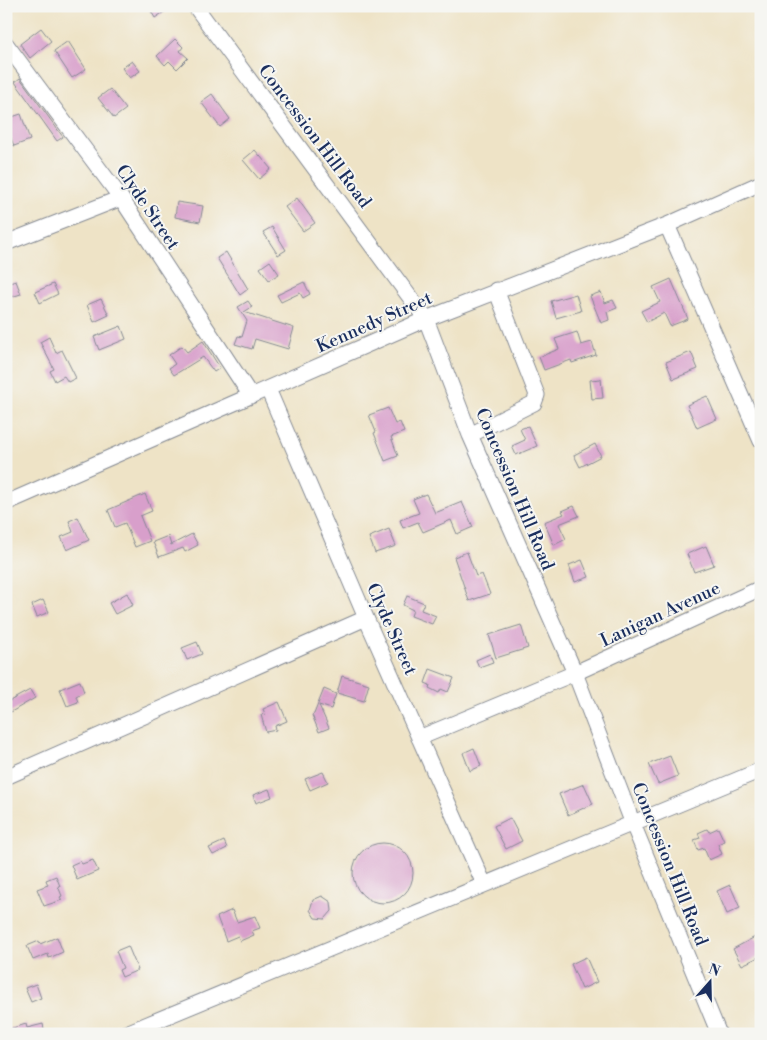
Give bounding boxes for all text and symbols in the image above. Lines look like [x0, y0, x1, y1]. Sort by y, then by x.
street label: Concession Hill Road [253, 60, 377, 213]
street label: Clyde Street [111, 160, 185, 255]
street label: Kennedy Street [313, 286, 436, 358]
street label: Concession Hill Road [470, 405, 559, 575]
street label: Lanigan Avenue [596, 577, 724, 652]
street label: Clyde Street [361, 580, 422, 679]
street label: Concession Hill Road [626, 779, 713, 950]
north arrow [684, 958, 734, 1008]
text: N [706, 960, 722, 981]

